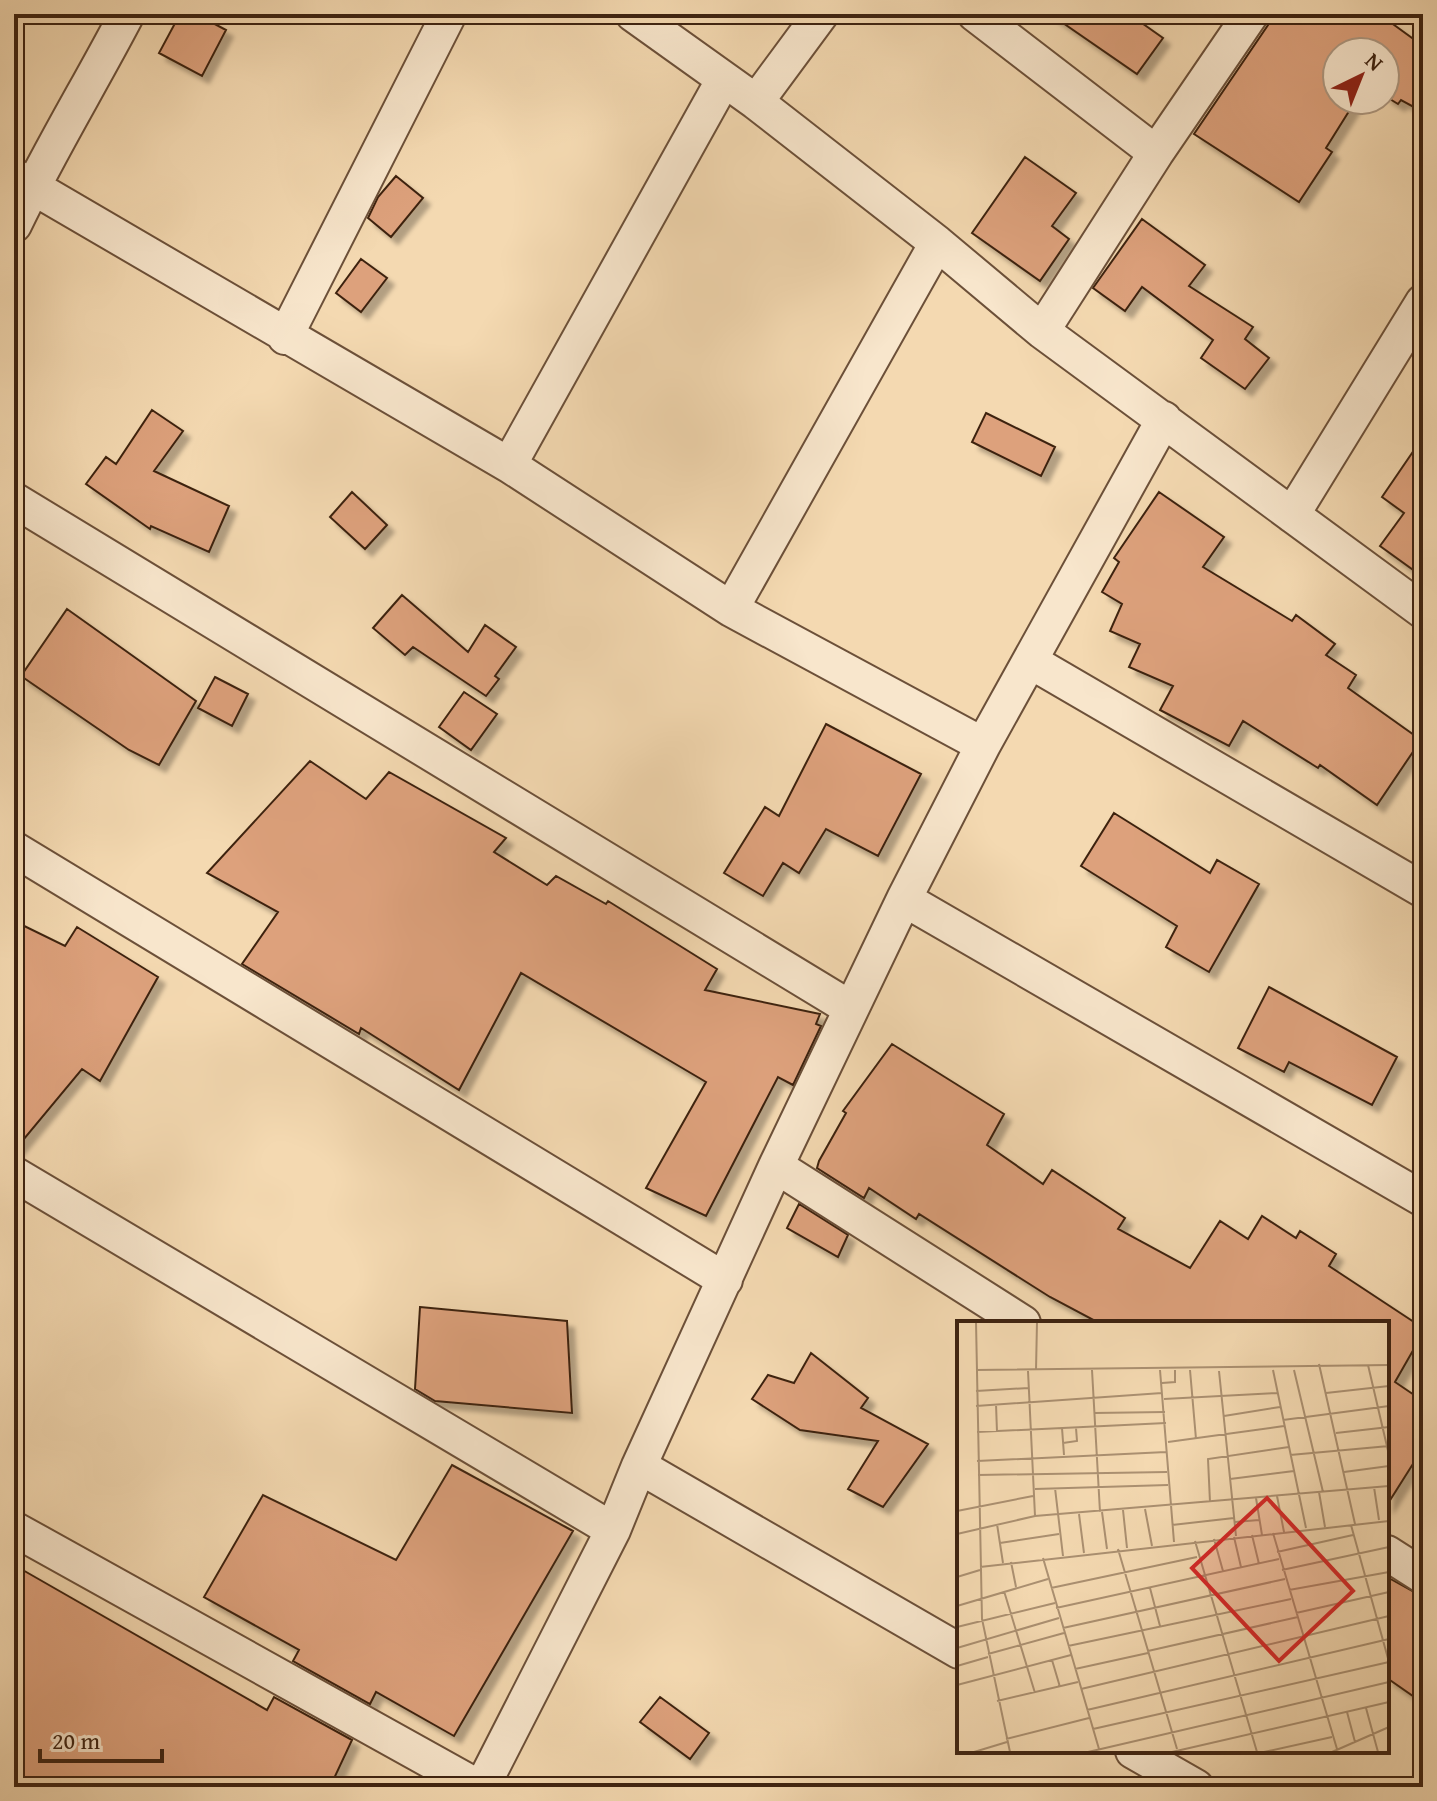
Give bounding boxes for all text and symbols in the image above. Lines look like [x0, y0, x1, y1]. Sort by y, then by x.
north arrow [1321, 36, 1401, 116]
text: N [1358, 45, 1391, 78]
inset map [957, 1321, 1389, 1753]
scale bar [40, 1713, 162, 1763]
text: 20 m [52, 1723, 100, 1758]

